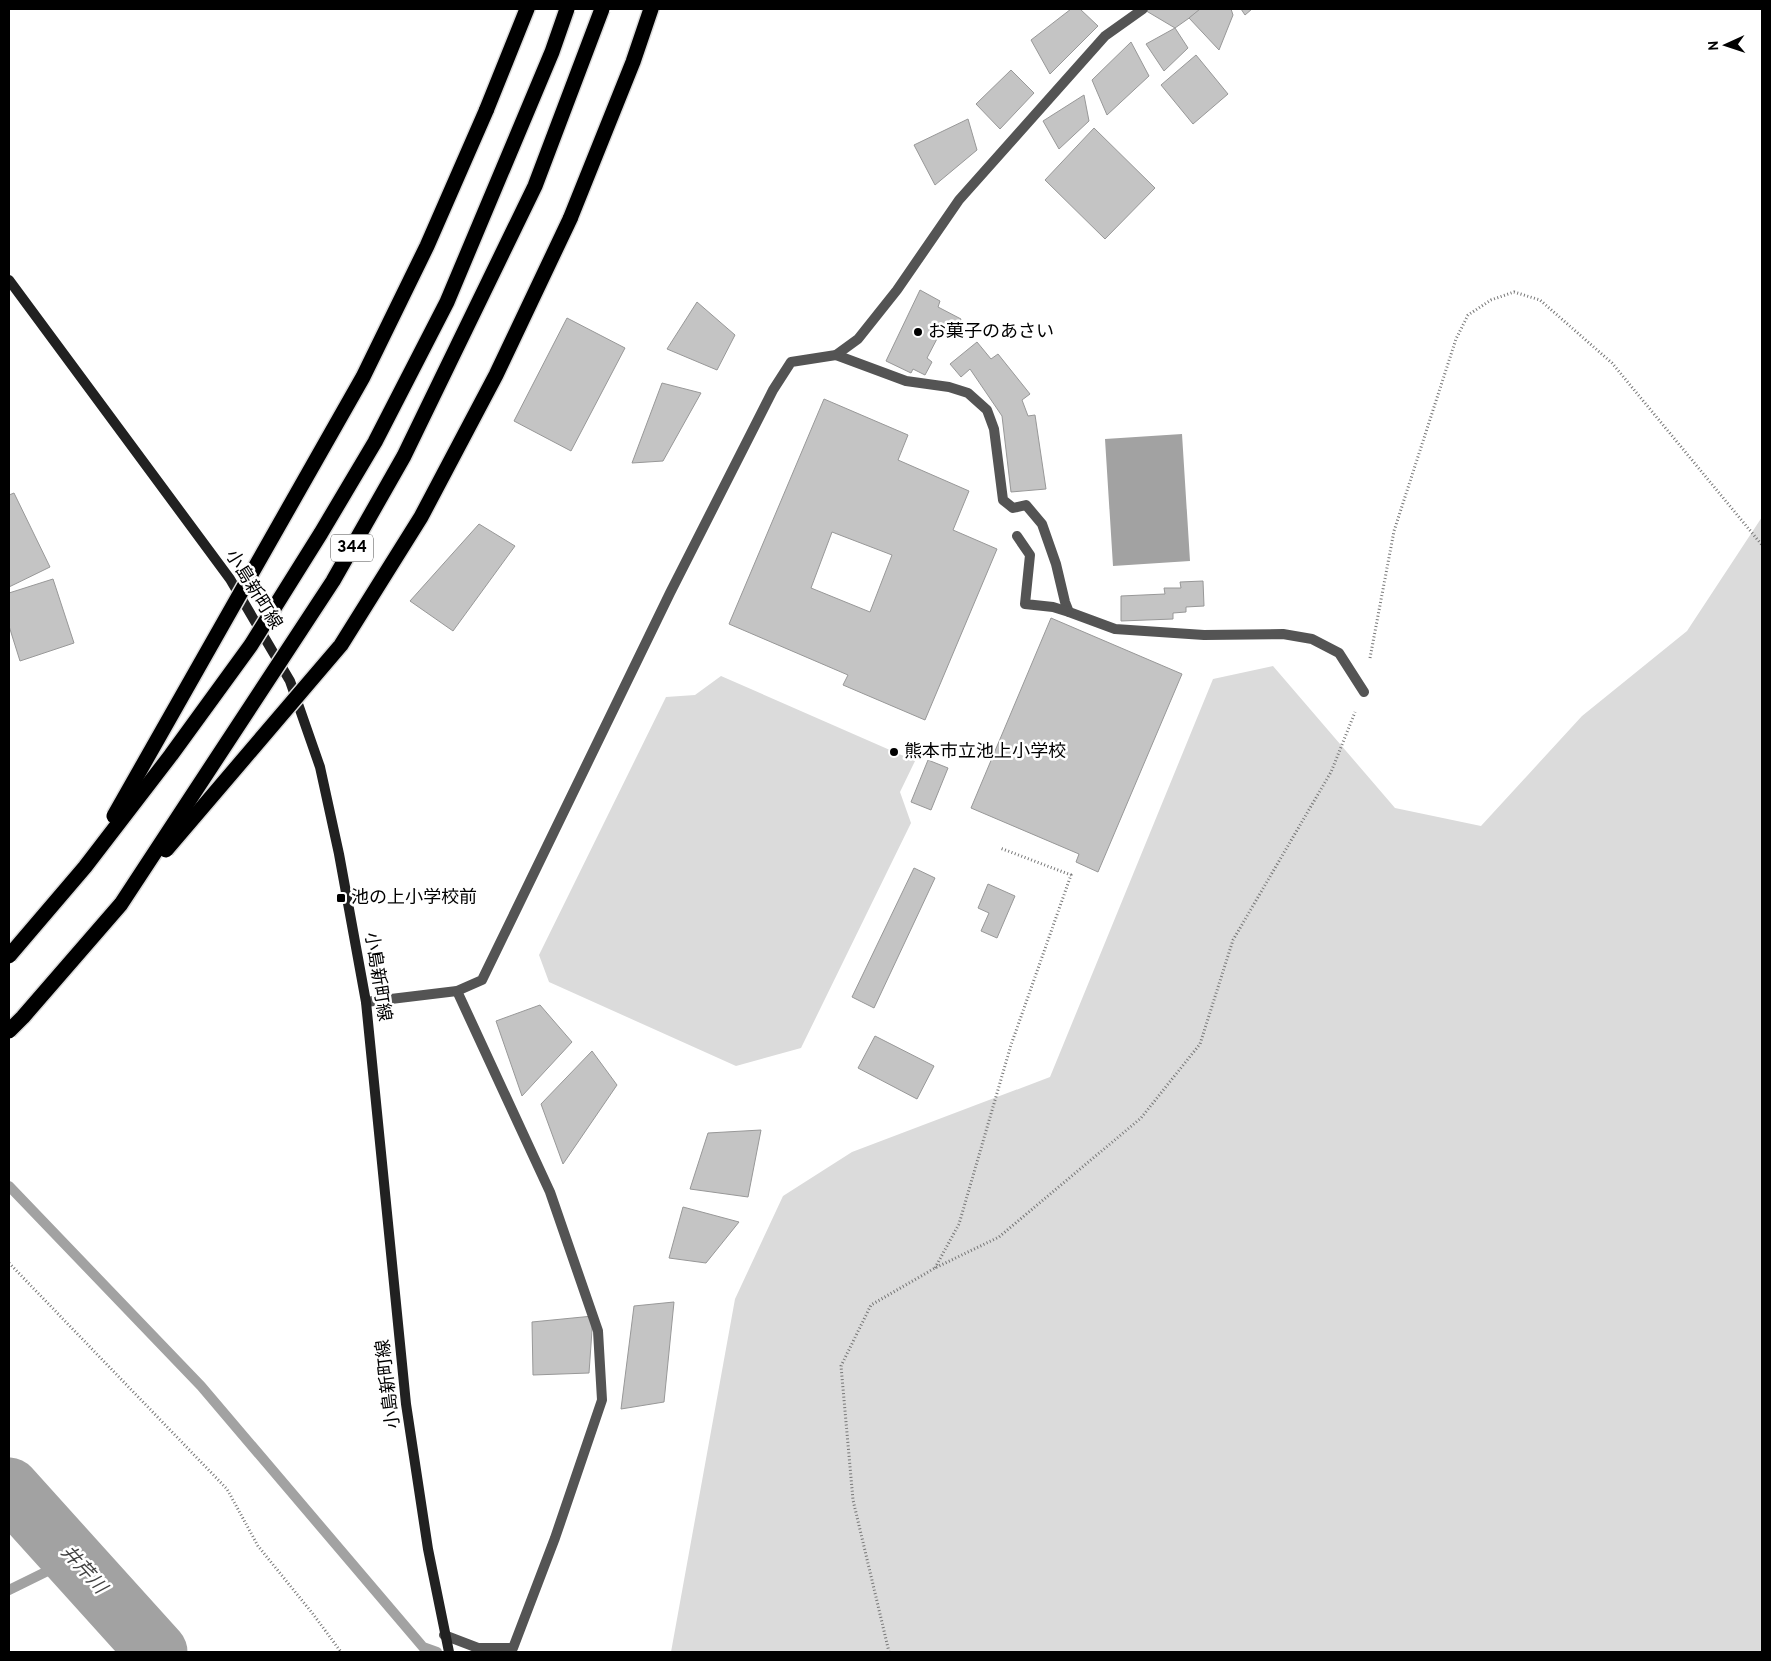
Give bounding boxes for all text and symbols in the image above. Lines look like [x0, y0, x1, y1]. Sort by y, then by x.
north arrow [1701, 20, 1751, 70]
text: N [1706, 40, 1723, 51]
place label: お菓子のあさい [928, 321, 1054, 344]
marker: お菓子のあさい [912, 326, 924, 338]
road number: 344 [331, 534, 373, 562]
street label: 小島新町線 [219, 546, 287, 634]
place label: 熊本市立池上小学校 [904, 741, 1066, 764]
marker: 熊本市立池上小学校 [888, 746, 900, 758]
place label: 池の上小学校前 [351, 887, 477, 910]
marker: 池の上小学校前 [335, 892, 347, 904]
street label: 小島新町線 [359, 931, 395, 1023]
street label: 小島新町線 [372, 1338, 406, 1430]
water label: 井芹川 [55, 1541, 112, 1601]

